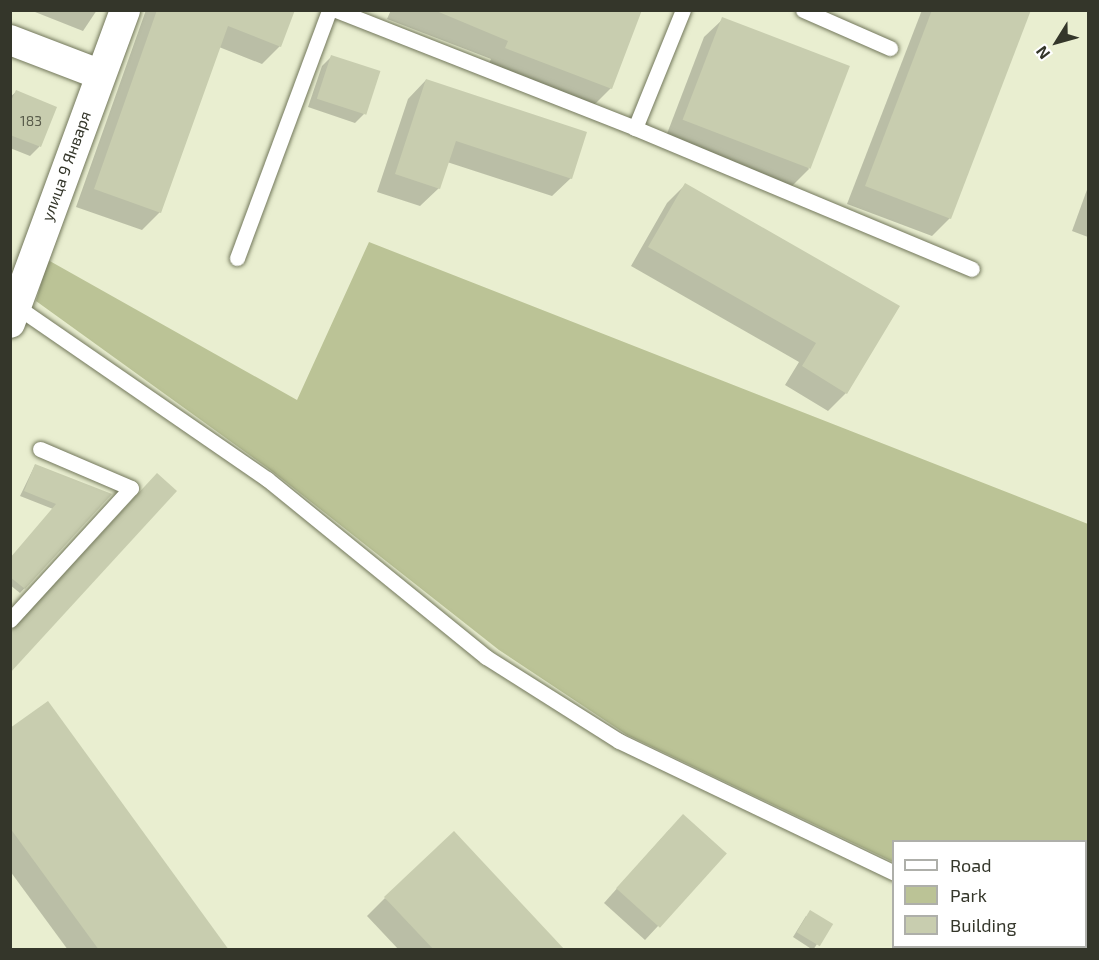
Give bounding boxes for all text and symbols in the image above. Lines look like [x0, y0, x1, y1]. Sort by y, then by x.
north arrow [1027, 12, 1087, 72]
text: N [1031, 43, 1053, 63]
street label: улица 9 Января [37, 108, 95, 224]
house number: 183 [20, 113, 42, 129]
legend [892, 840, 1087, 948]
text: Road [950, 854, 991, 876]
text: Park [950, 884, 987, 906]
text: Building [950, 914, 1017, 936]

